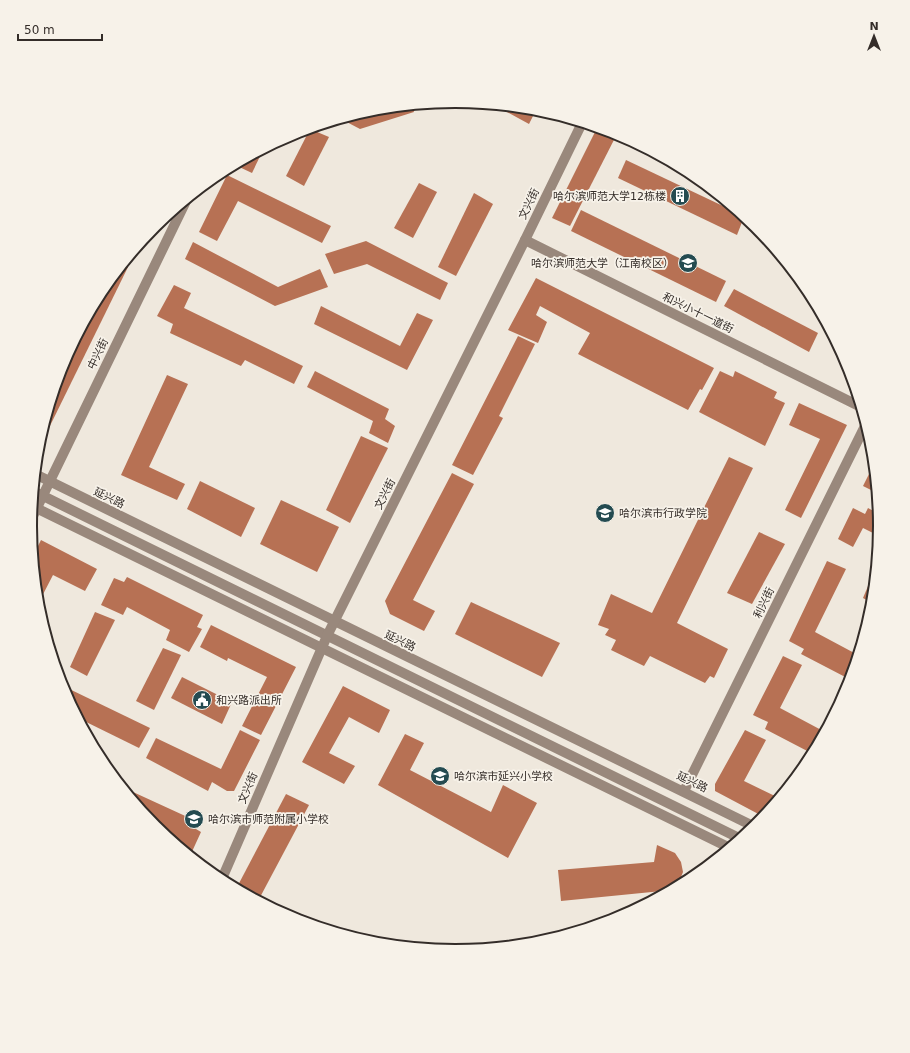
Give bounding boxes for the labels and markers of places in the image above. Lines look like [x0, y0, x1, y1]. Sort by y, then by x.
building icon: 哈尔滨师范大学12栋楼 [669, 185, 691, 207]
place label: 哈尔滨师范大学12栋楼 [553, 190, 666, 203]
school or university icon: 哈尔滨师范大学（江南校区） [677, 252, 699, 274]
place label: 哈尔滨师范大学（江南校区） [531, 257, 674, 270]
school or university icon: 哈尔滨市行政学院 [594, 502, 616, 524]
place label: 哈尔滨市行政学院 [619, 507, 707, 520]
public building icon: 和兴路派出所 [191, 689, 213, 711]
place label: 和兴路派出所 [216, 694, 282, 707]
school or university icon: 哈尔滨市延兴小学校 [429, 765, 451, 787]
place label: 哈尔滨市延兴小学校 [454, 770, 553, 783]
school or university icon: 哈尔滨市师范附属小学校 [183, 808, 205, 830]
place label: 哈尔滨市师范附属小学校 [208, 813, 329, 826]

